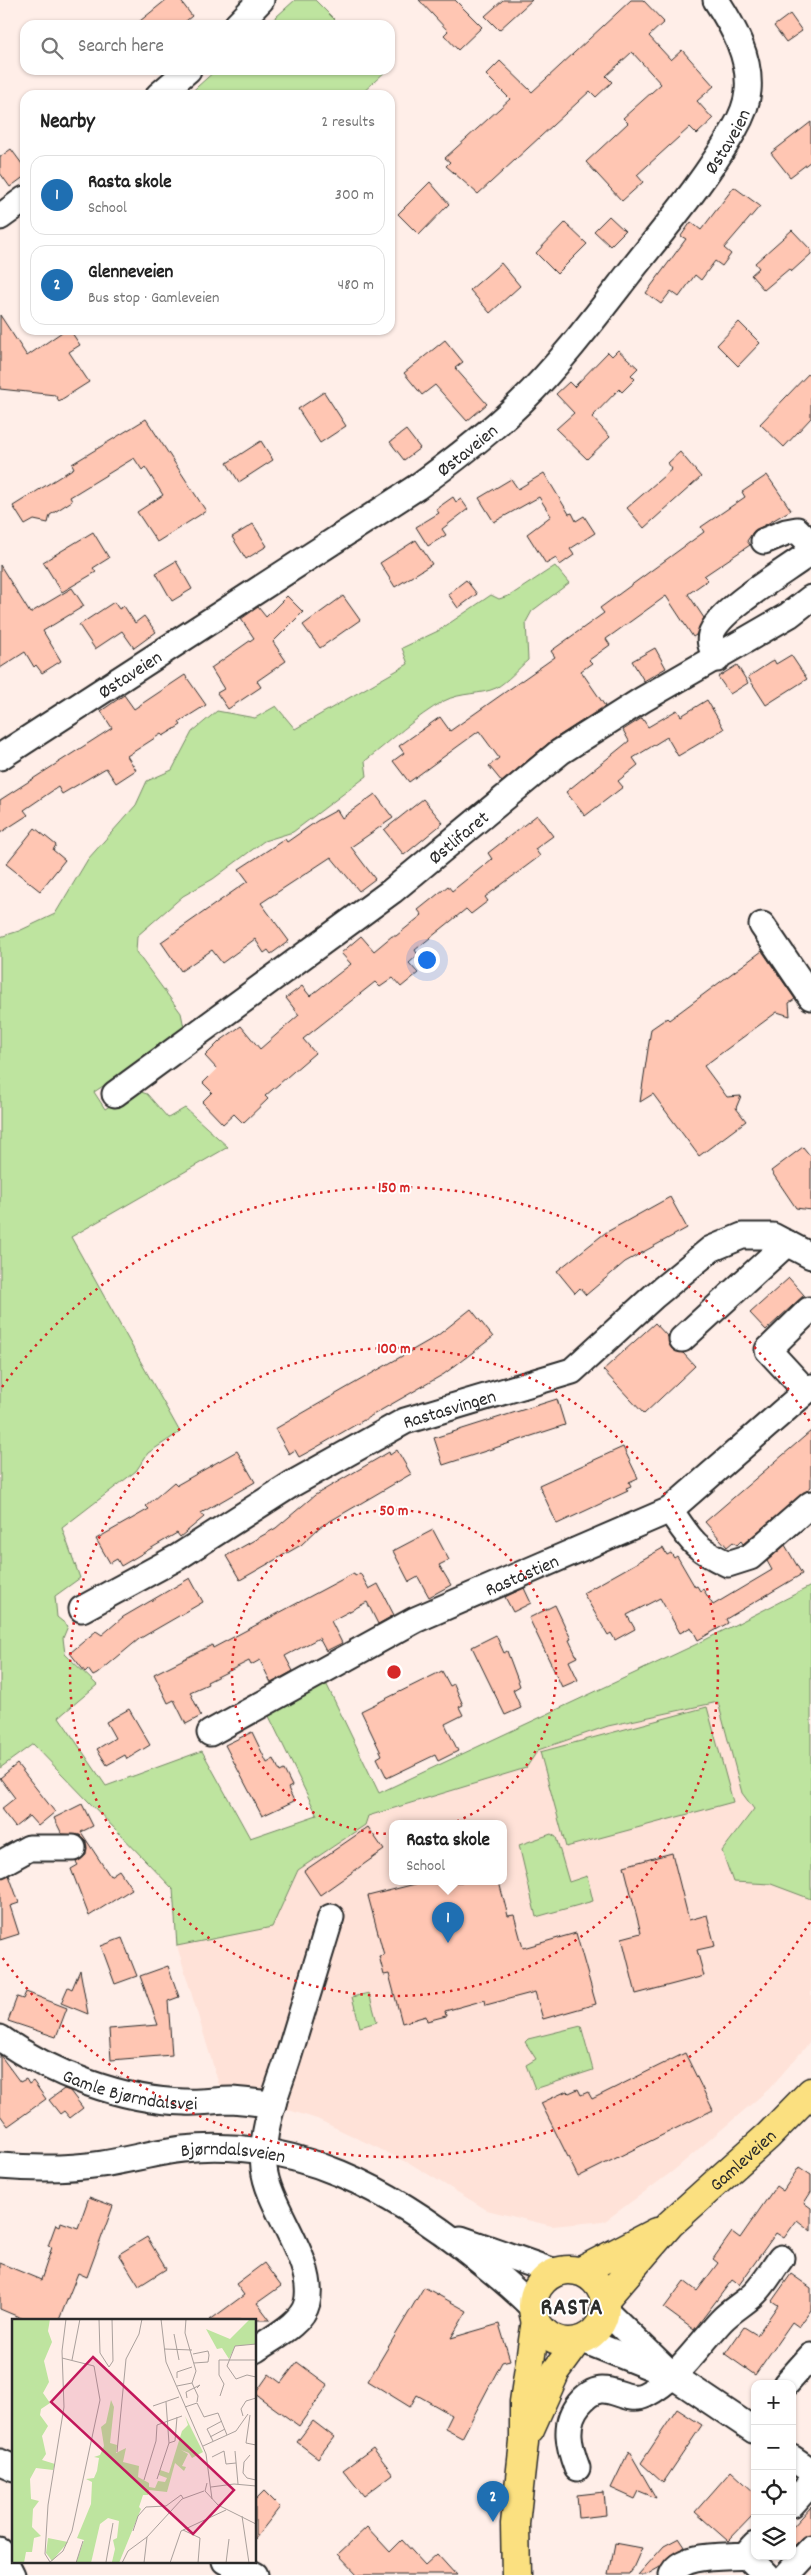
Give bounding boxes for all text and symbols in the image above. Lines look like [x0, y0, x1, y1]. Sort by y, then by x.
search box [20, 20, 395, 75]
icon: search [38, 34, 66, 62]
text: Search here [78, 34, 164, 61]
street label: Østaveien [700, 106, 759, 181]
text: Nearby [40, 108, 95, 138]
text: 2 results [321, 111, 375, 134]
text: Rasta skole [88, 170, 172, 197]
text: 1 [55, 184, 59, 207]
text: 300 m [335, 184, 374, 207]
text: School [88, 197, 127, 220]
text: Glenneveien [88, 260, 173, 287]
text: 2 [54, 274, 61, 297]
text: 480 m [338, 274, 374, 297]
text: Bus stop · Gamleveien [88, 287, 220, 310]
street label: Østaveien [432, 419, 505, 485]
street label: Østaveien [94, 646, 168, 707]
street label: Østlifaret [424, 806, 496, 872]
your location [414, 947, 440, 973]
text: 150 m [378, 1178, 410, 1200]
text: 100 m [377, 1339, 411, 1361]
street label: Rastasvingen [400, 1384, 500, 1438]
text: 50 m [380, 1501, 408, 1523]
street label: Rastastien [482, 1549, 564, 1605]
centre of rings [385, 1663, 403, 1681]
popup [389, 1820, 507, 1885]
text: Rasta skole [406, 1828, 490, 1855]
text: School [406, 1855, 445, 1878]
pin: 1 [432, 1902, 464, 1943]
street label: Gamle Bjørndalsvei [58, 2064, 198, 2119]
street label: Gamleveien [705, 2125, 784, 2199]
street label: Bjørndalsveien [180, 2137, 288, 2172]
district label: RASTA [540, 2292, 604, 2326]
inset map [12, 2319, 256, 2562]
map controls [751, 2380, 796, 2560]
button: + [751, 2380, 796, 2425]
button: − [751, 2425, 796, 2470]
button: locate [751, 2470, 796, 2515]
pin: 2 [477, 2481, 509, 2522]
button: layers [751, 2515, 796, 2560]

